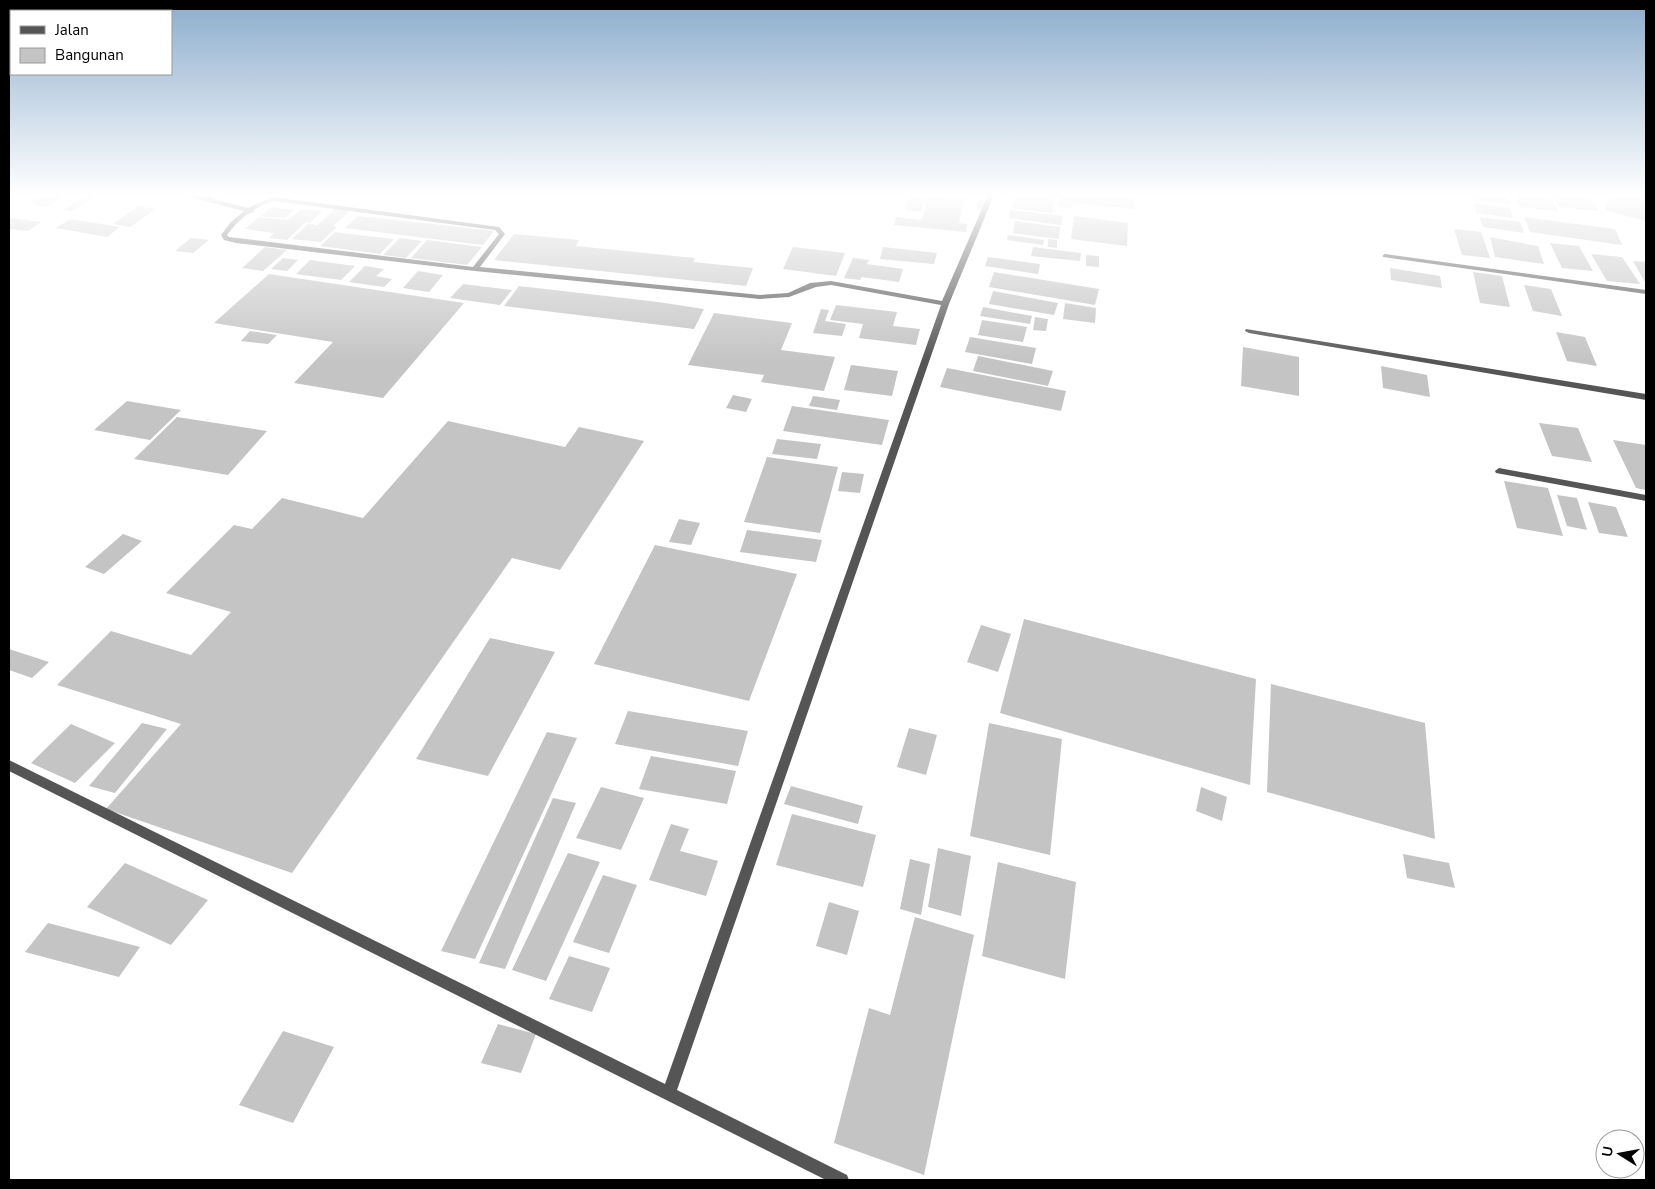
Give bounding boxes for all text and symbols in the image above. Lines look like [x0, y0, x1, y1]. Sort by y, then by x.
legend [10, 10, 172, 75]
text: Jalan [54, 20, 89, 40]
text: Bangunan [55, 45, 124, 65]
north arrow [1595, 1129, 1645, 1179]
text: U [1597, 1145, 1618, 1159]

